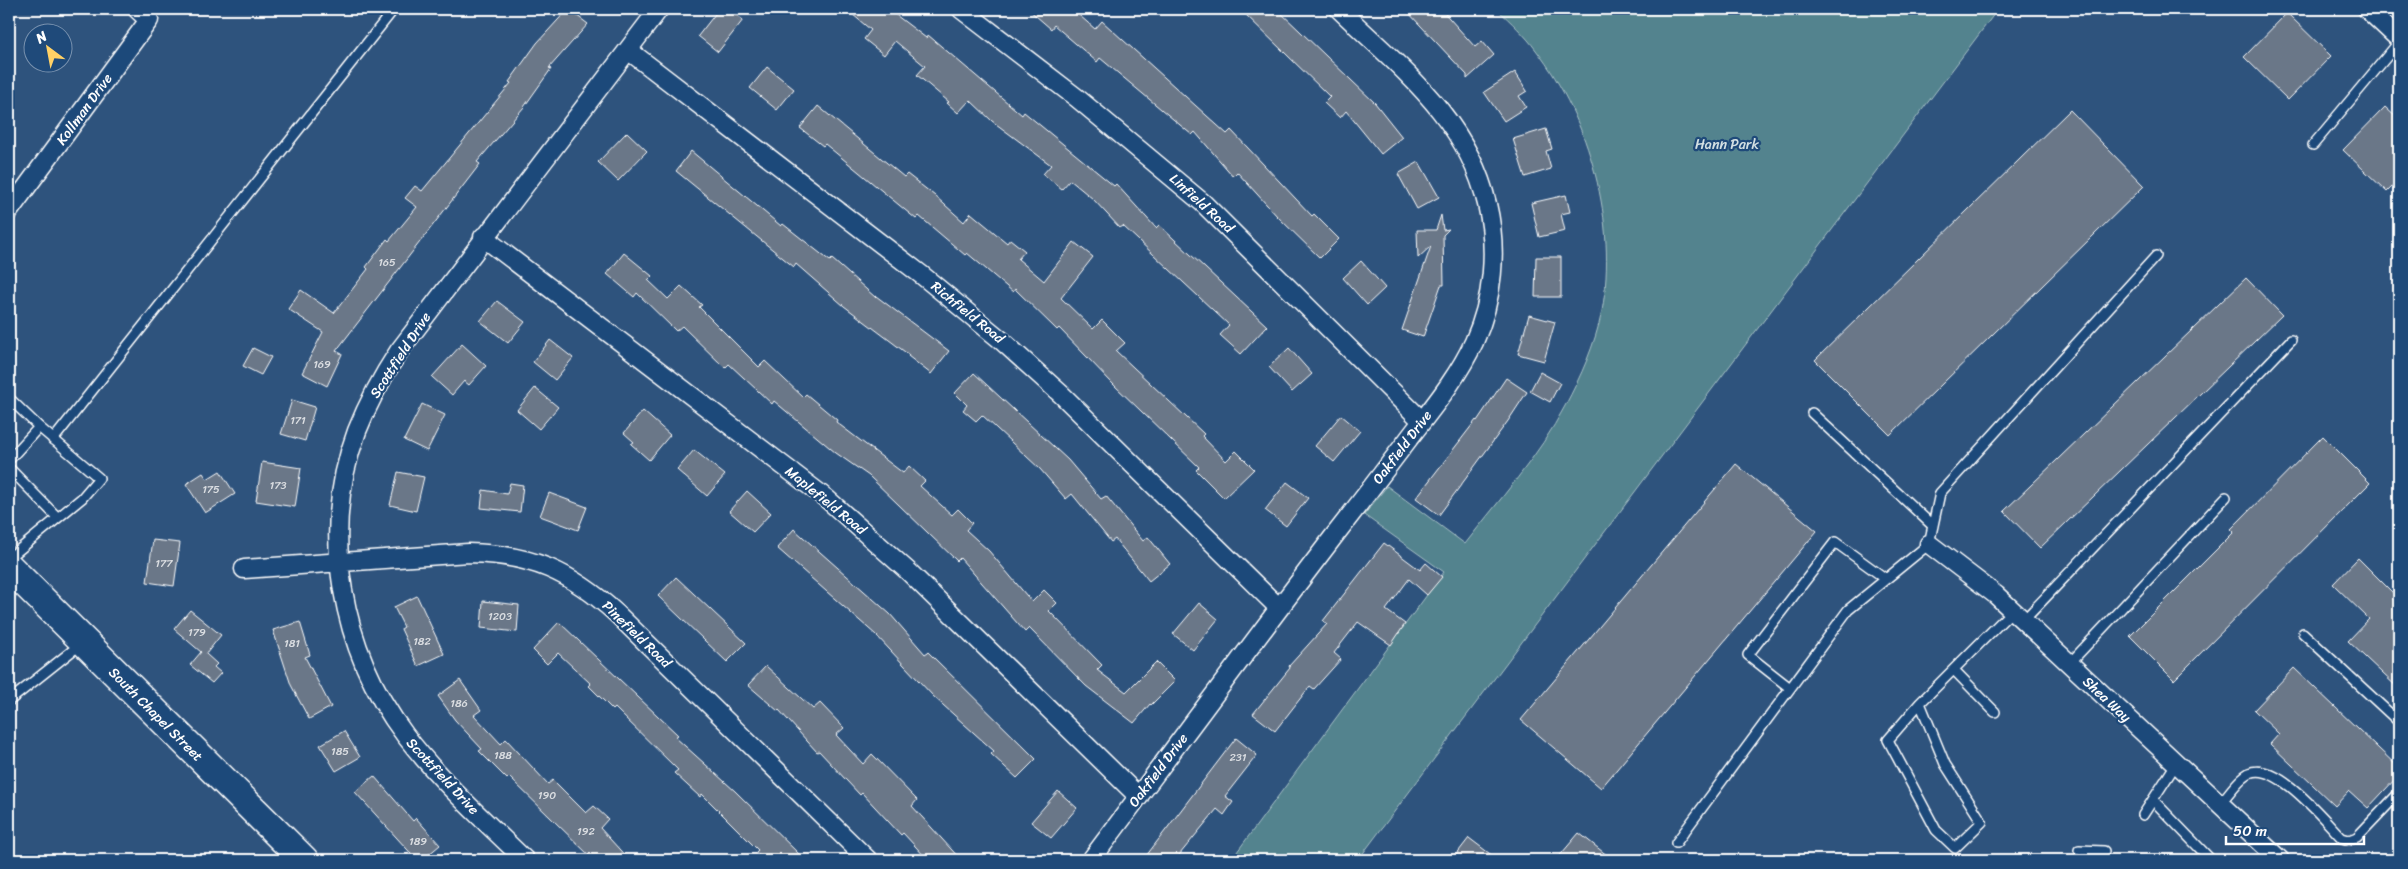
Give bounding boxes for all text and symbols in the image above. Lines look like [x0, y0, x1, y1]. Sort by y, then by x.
north arrow [22, 22, 72, 72]
text: N [30, 24, 52, 51]
street label: Kollman Drive [50, 68, 119, 151]
park label: Hann Park [1695, 132, 1760, 157]
street label: Linfield Road [1163, 167, 1241, 241]
house number: 165 [378, 253, 396, 272]
street label: Richfield Road [925, 275, 1011, 351]
street label: Scottfield Drive [363, 307, 438, 403]
house number: 169 [313, 355, 331, 374]
street label: Oakfield Drive [1366, 405, 1439, 490]
house number: 171 [290, 411, 306, 430]
street label: Maplefield Road [779, 459, 873, 542]
house number: 173 [269, 476, 287, 495]
house number: 175 [202, 480, 220, 499]
house number: 177 [155, 554, 173, 573]
street label: Pinefield Road [596, 594, 679, 675]
house number: 1203 [488, 607, 512, 626]
house number: 179 [188, 623, 206, 642]
house number: 182 [413, 632, 432, 651]
house number: 181 [284, 634, 300, 653]
street label: South Chapel Street [102, 661, 209, 768]
street label: Shea Way [2076, 670, 2137, 729]
house number: 186 [450, 694, 468, 713]
street label: Oakfield Drive [1122, 728, 1195, 813]
street label: Scottfield Drive [400, 732, 485, 821]
house number: 185 [331, 742, 349, 761]
house number: 188 [494, 746, 512, 765]
house number: 231 [1229, 748, 1247, 767]
house number: 190 [538, 786, 556, 805]
scale bar [2226, 814, 2363, 846]
text: 50 m [2233, 818, 2268, 844]
house number: 192 [577, 822, 596, 841]
house number: 189 [409, 832, 427, 851]

